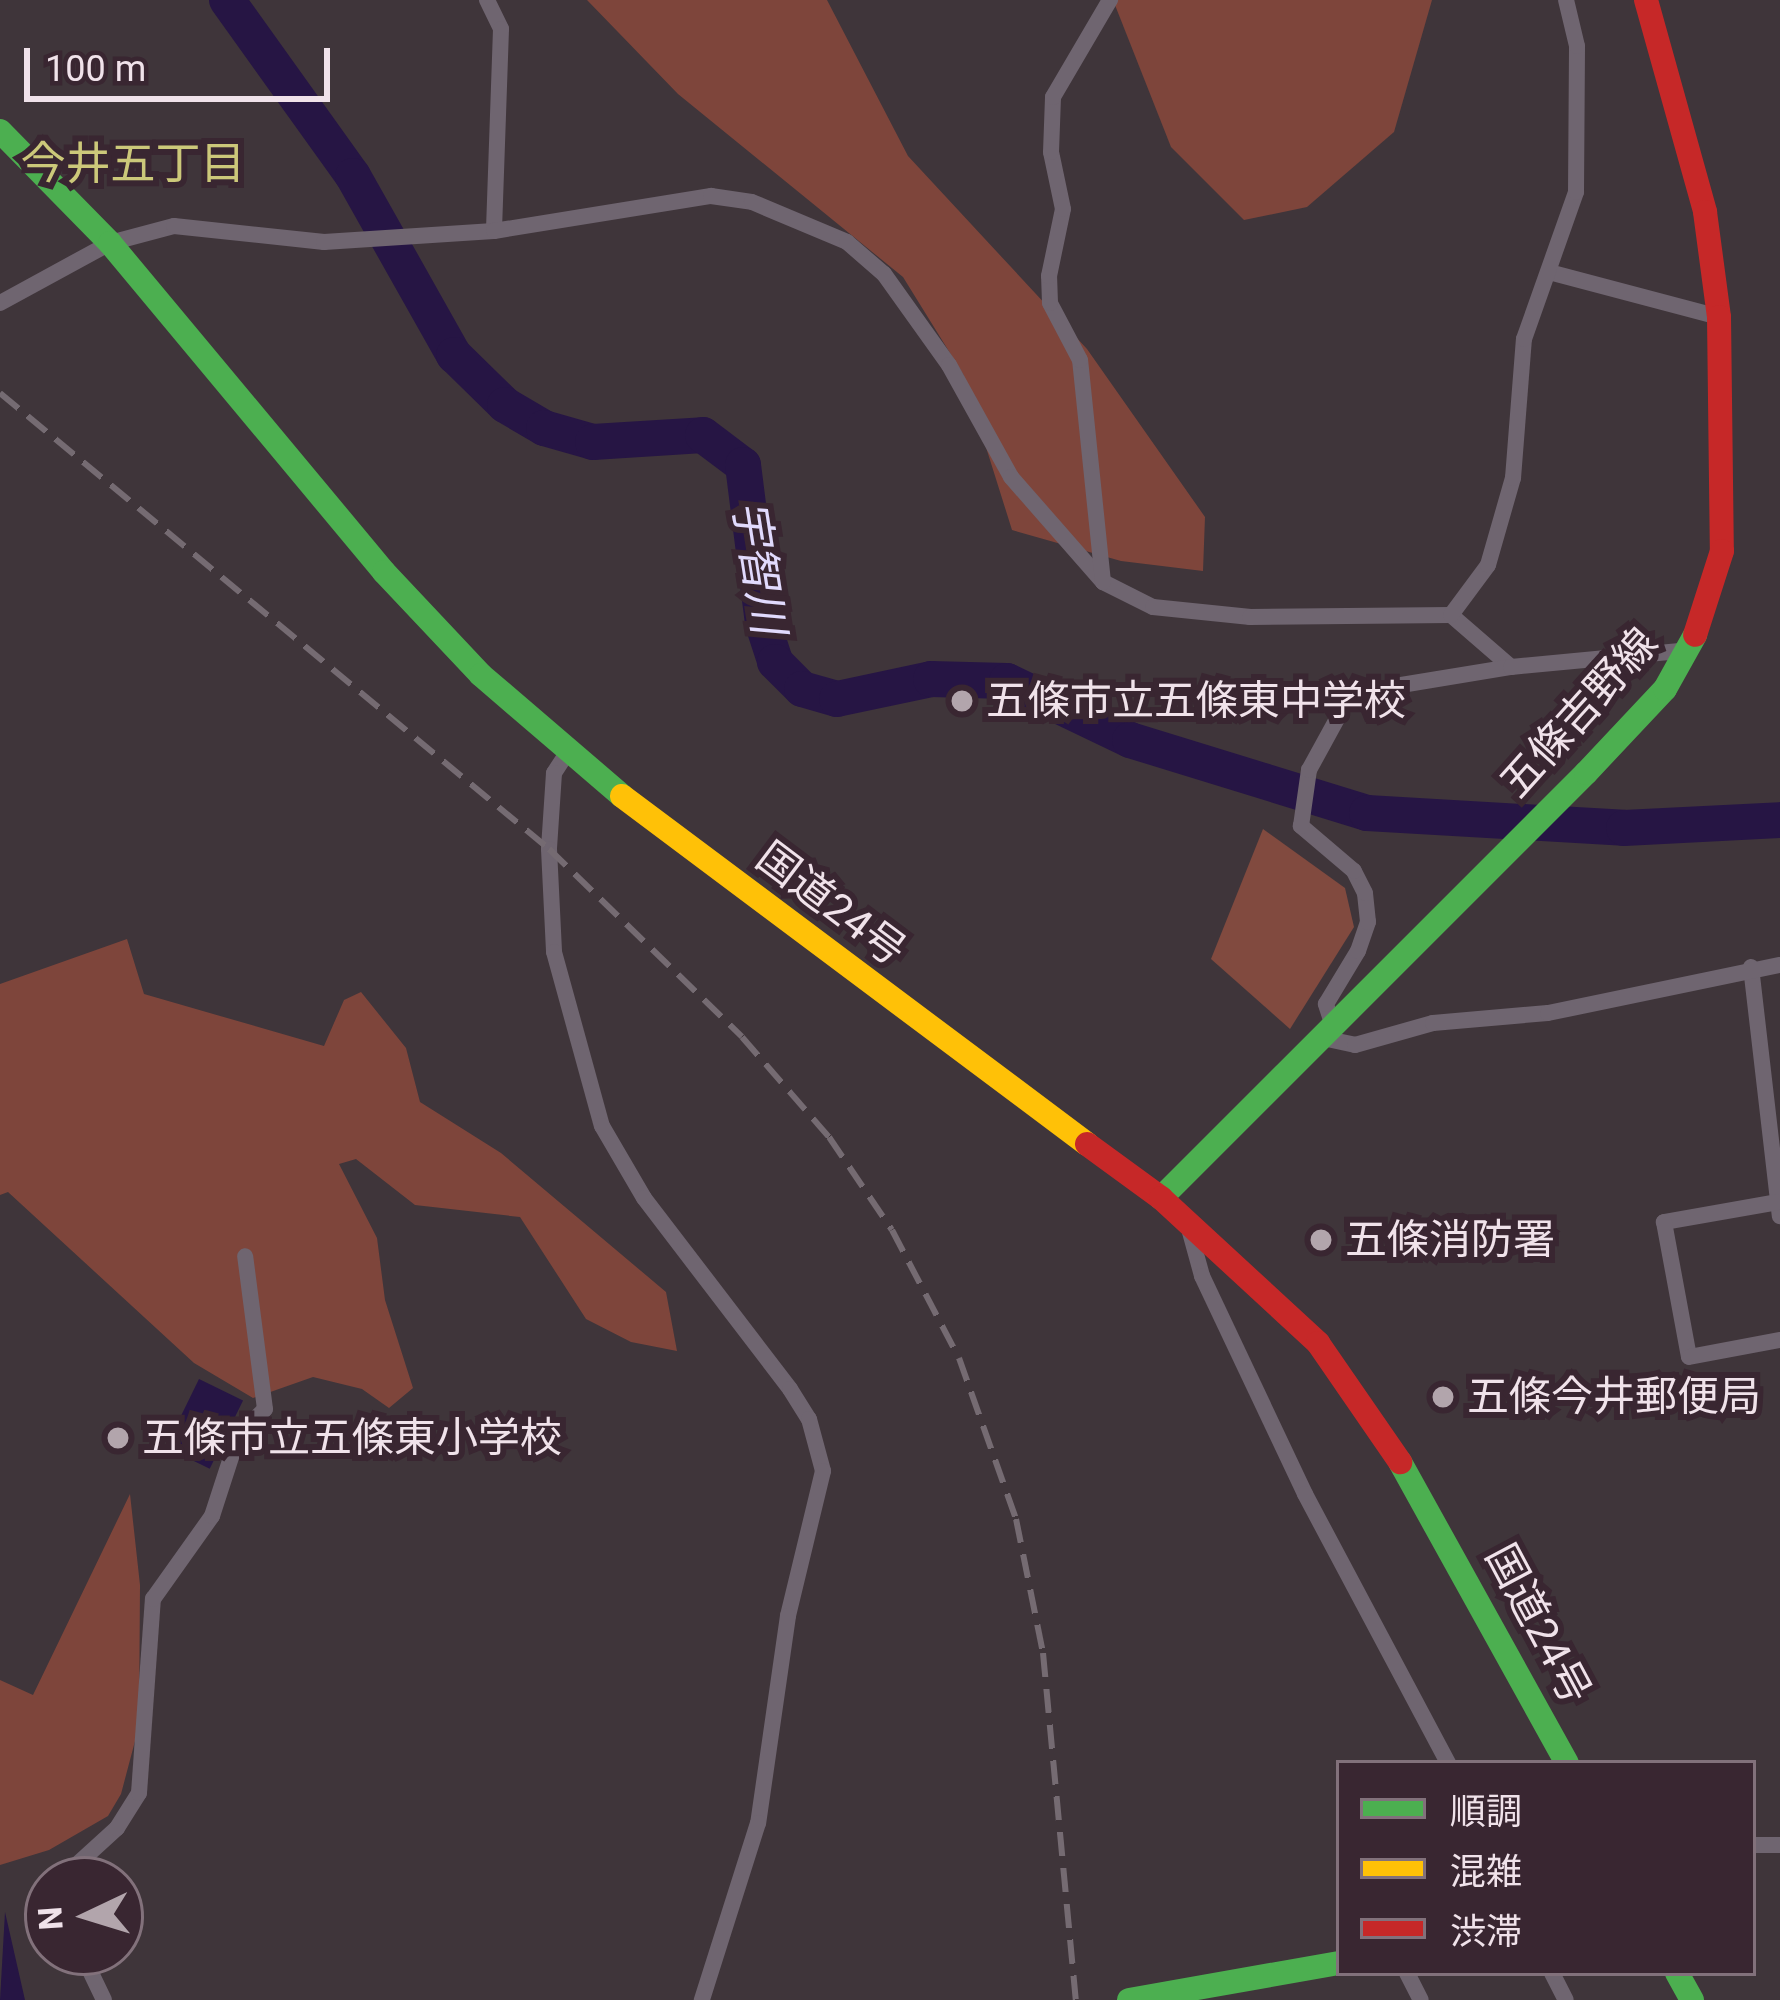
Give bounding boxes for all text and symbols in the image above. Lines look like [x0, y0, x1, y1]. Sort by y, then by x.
scale bar [30, 24, 336, 98]
text: 100 m [45, 48, 146, 90]
district label: 今井五丁目 [21, 137, 245, 191]
water label: 宇智川 [722, 496, 796, 638]
street label: 五條吉野線 [1490, 618, 1668, 808]
place label: 五條市立五條東中学校 [986, 676, 1406, 726]
marker: 五條市立五條東中学校 [949, 688, 975, 714]
street label: 国道24号 [747, 832, 915, 976]
place label: 五條消防署 [1345, 1215, 1555, 1265]
marker: 五條消防署 [1308, 1227, 1334, 1253]
place label: 五條今井郵便局 [1467, 1372, 1761, 1422]
marker: 五條今井郵便局 [1430, 1384, 1456, 1410]
place label: 五條市立五條東小学校 [142, 1413, 562, 1463]
marker: 五條市立五條東小学校 [105, 1425, 131, 1451]
street label: 国道24号 [1475, 1536, 1601, 1712]
legend [1336, 1760, 1756, 1976]
text: 順調 [1450, 1791, 1522, 1833]
text: 混雑 [1450, 1851, 1522, 1893]
north arrow [24, 1856, 144, 1976]
text: N [30, 1905, 71, 1931]
text: 渋滞 [1450, 1911, 1522, 1953]

